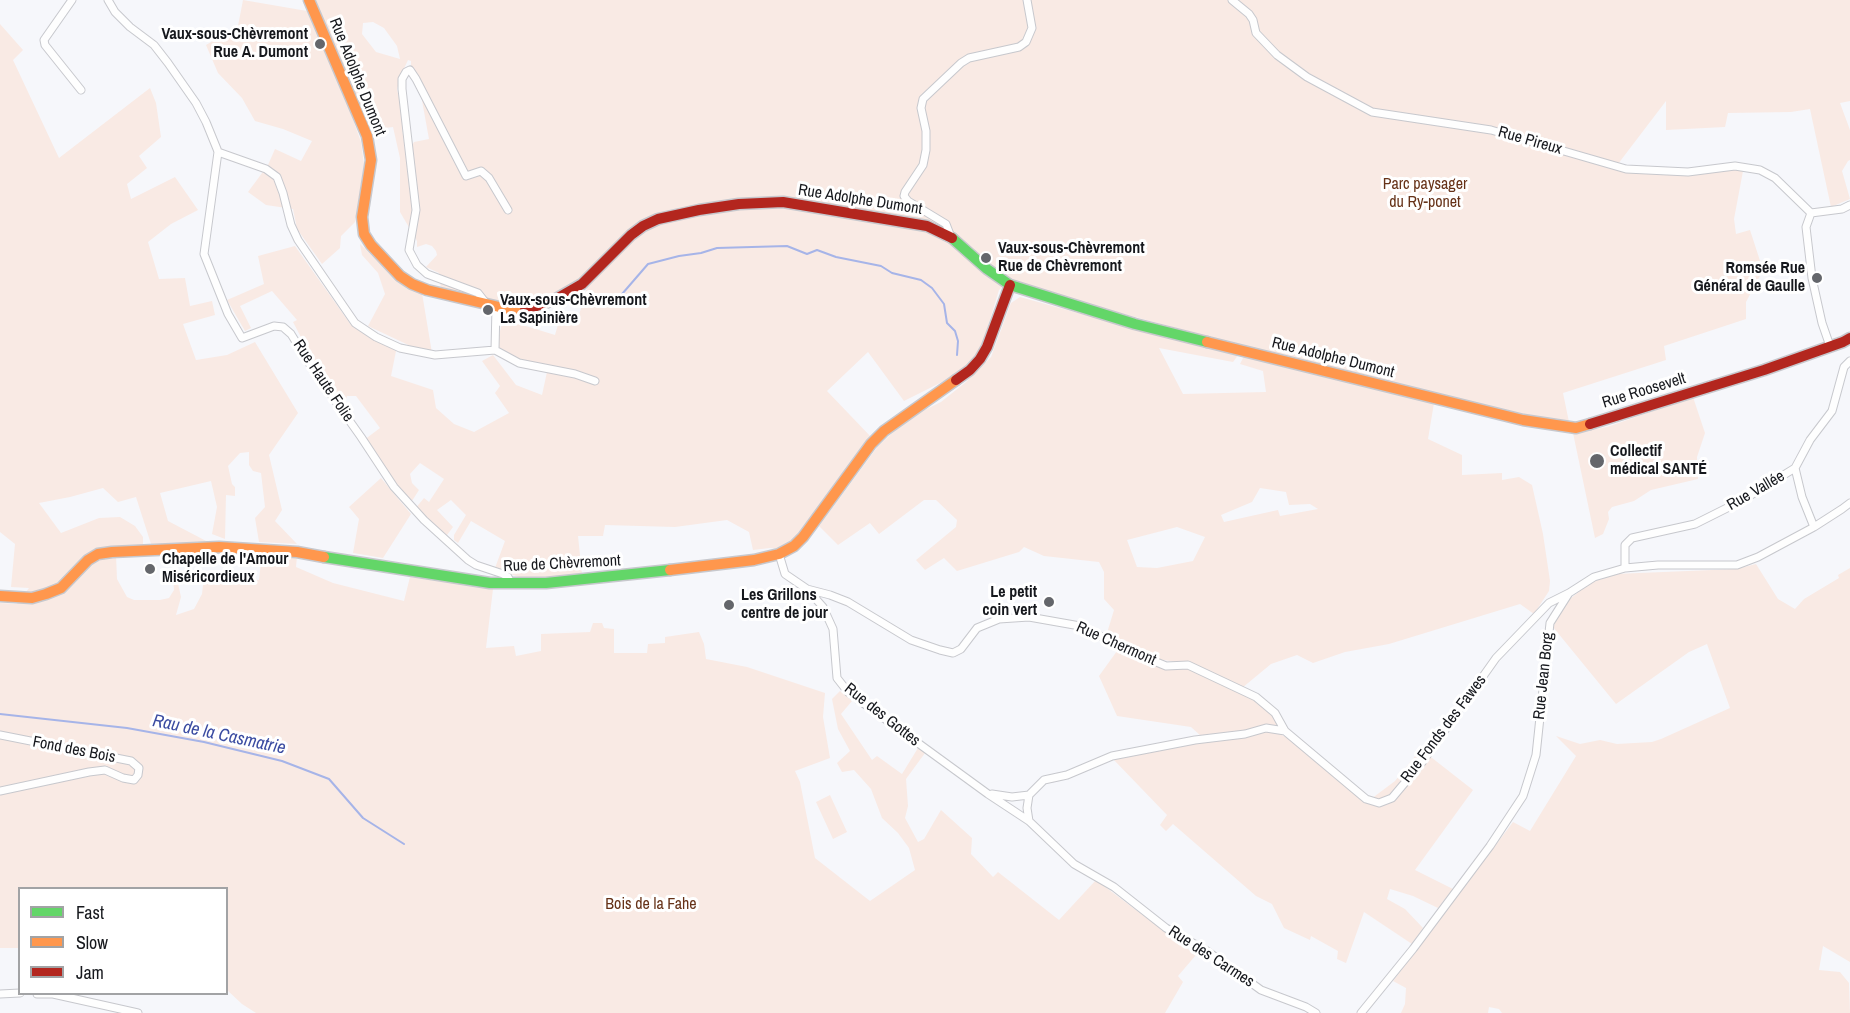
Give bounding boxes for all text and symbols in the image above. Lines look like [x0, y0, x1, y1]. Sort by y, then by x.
street label: Rue Adolphe Dumont [325, 15, 389, 139]
place label: Vaux-sous-Chèvremont Rue A. Dumont [161, 25, 308, 63]
marker: Vaux-sous-Chèvremont Rue A. Dumont [313, 37, 327, 51]
street label: Rue Pireux [1496, 123, 1564, 159]
park label: Parc paysager du Ry-ponet [1383, 175, 1467, 213]
street label: Rue Adolphe Dumont [797, 181, 923, 219]
place label: Vaux-sous-Chèvremont Rue de Chèvremont [998, 239, 1145, 277]
marker: Vaux-sous-Chèvremont Rue de Chèvremont [979, 251, 993, 265]
place label: Romsée Rue Général de Gaulle [1693, 259, 1805, 297]
marker: Romsée Rue Général de Gaulle [1810, 271, 1824, 285]
place label: Vaux-sous-Chèvremont La Sapinière [500, 291, 647, 329]
marker: Vaux-sous-Chèvremont La Sapinière [481, 303, 495, 317]
street label: Rue Adolphe Dumont [1270, 334, 1396, 382]
street label: Rue Haute Folie [289, 336, 357, 426]
street label: Rue Roosevelt [1600, 369, 1688, 413]
place label: Collectif médical SANTÉ [1610, 442, 1707, 480]
marker: Collectif médical SANTÉ [1588, 452, 1606, 470]
street label: Rue Vallée [1724, 467, 1788, 515]
place label: Chapelle de l'Amour Miséricordieux [162, 550, 288, 588]
street label: Rue de Chèvremont [503, 551, 621, 577]
marker: Chapelle de l'Amour Miséricordieux [143, 562, 157, 576]
place label: Le petit coin vert [982, 583, 1037, 621]
place label: Les Grillons centre de jour [741, 586, 828, 624]
marker: Le petit coin vert [1042, 595, 1056, 609]
marker: Les Grillons centre de jour [722, 598, 736, 612]
street label: Rue Chermont [1073, 618, 1159, 670]
street label: Rue Jean Borg [1530, 631, 1558, 721]
street label: Rue Fonds des Fawes [1397, 671, 1491, 787]
street label: Rue des Gottes [840, 679, 924, 751]
water label: Rau de la Casmatrie [151, 710, 287, 760]
street label: Fond des Bois [31, 733, 117, 767]
legend [18, 887, 228, 995]
park label: Bois de la Fahe [605, 895, 697, 915]
text: Fast [76, 900, 104, 925]
street label: Rue des Carmes [1164, 922, 1258, 992]
text: Slow [76, 930, 108, 955]
text: Jam [76, 960, 104, 985]

